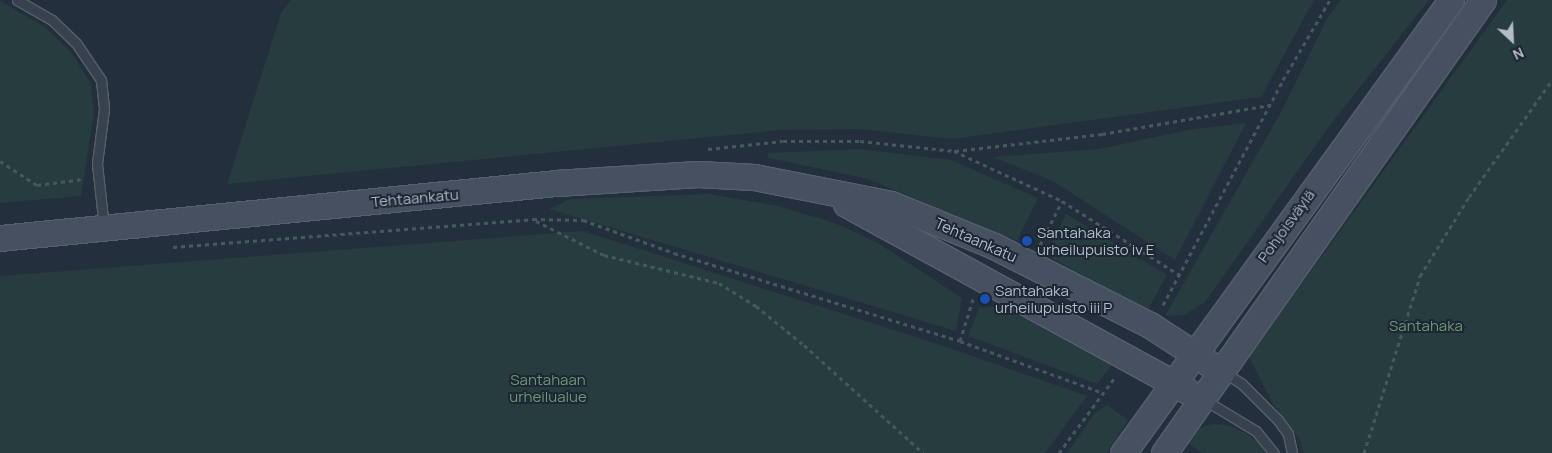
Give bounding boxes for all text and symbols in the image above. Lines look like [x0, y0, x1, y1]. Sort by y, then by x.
north arrow [1487, 15, 1537, 65]
text: N [1510, 43, 1527, 65]
street label: Tehtaankatu [371, 185, 459, 211]
street label: Pohjoisväylä [1254, 186, 1318, 266]
street label: Tehtaankatu [932, 214, 1020, 266]
place label: Santahaka urheilupuisto iv E [1037, 223, 1154, 258]
marker: Santahaka urheilupuisto iv E [1021, 235, 1033, 247]
place label: Santahaka urheilupuisto iii P [995, 281, 1112, 316]
marker: Santahaka urheilupuisto iii P [979, 293, 991, 305]
park label: Santahaka [1389, 317, 1463, 335]
park label: Santahaan urheilualue [509, 370, 587, 405]

